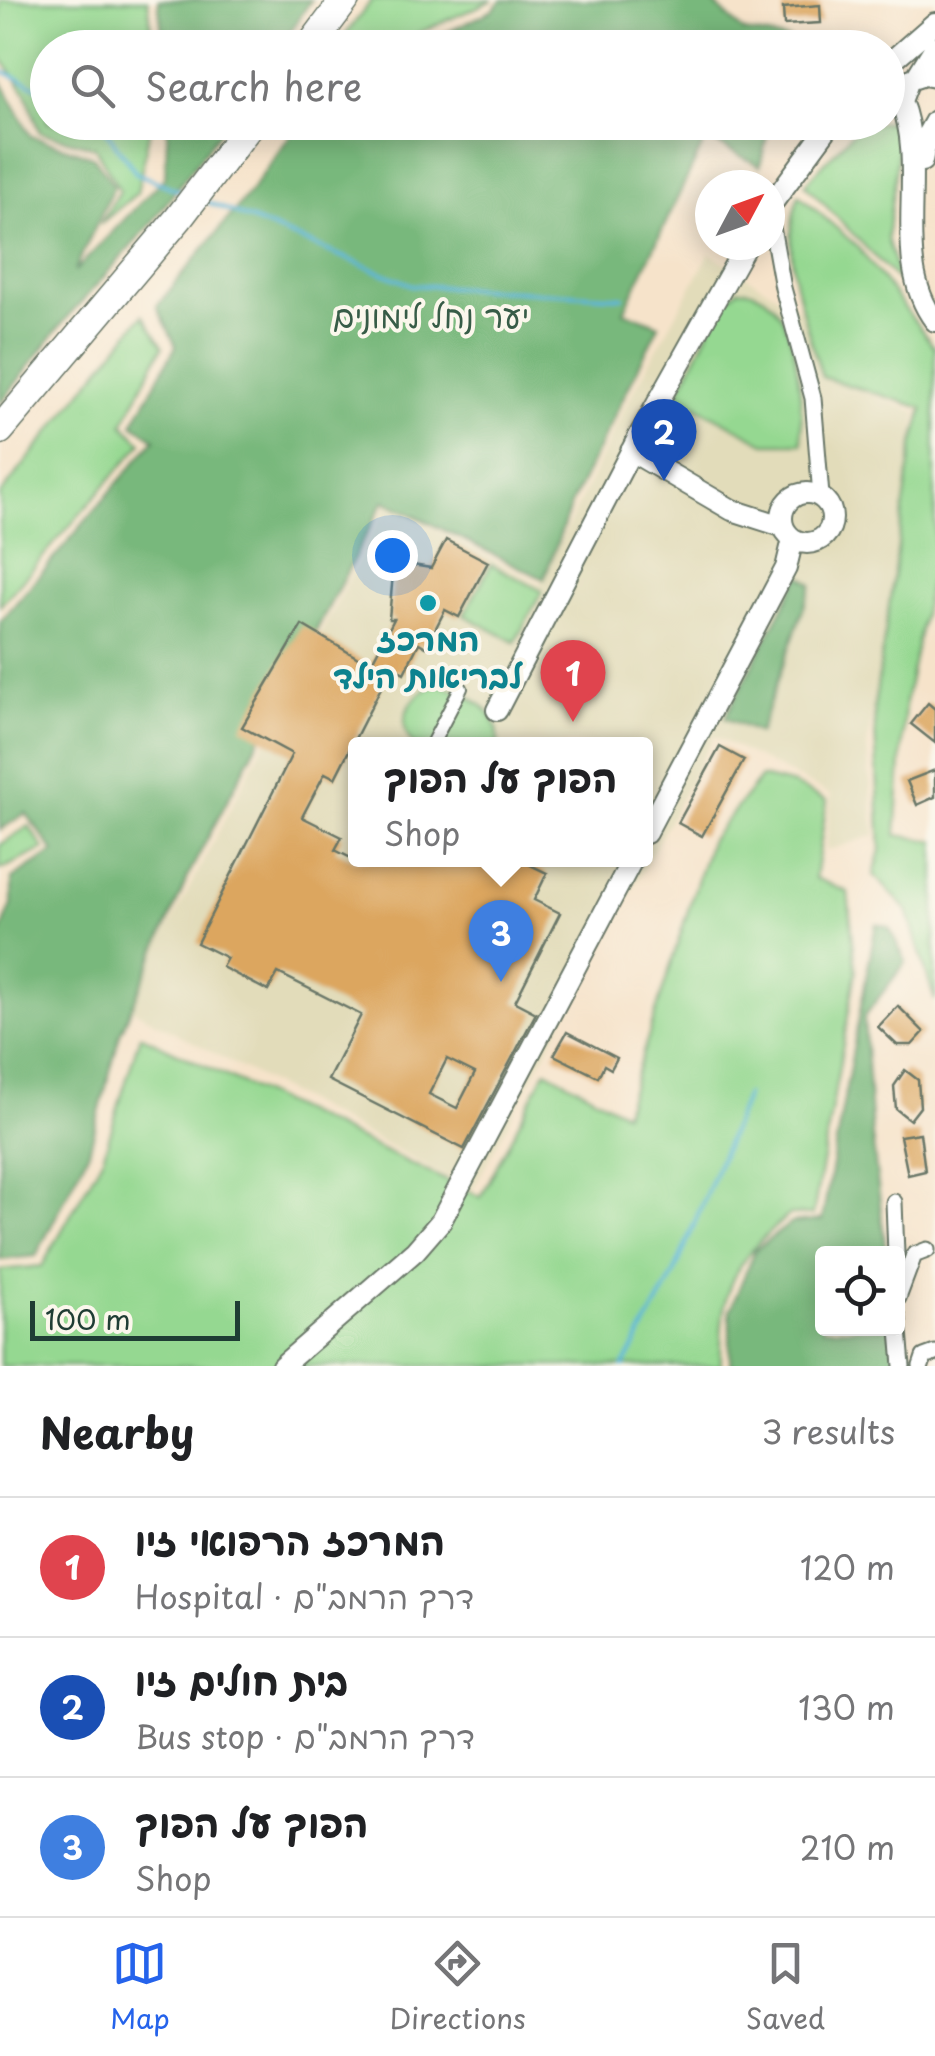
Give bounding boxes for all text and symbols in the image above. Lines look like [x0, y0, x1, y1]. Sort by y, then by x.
search box [30, 30, 905, 140]
text: Search here [145, 57, 362, 114]
icon: search [65, 58, 120, 113]
north arrow [695, 170, 785, 260]
park label: יער נחל לימונים [333, 291, 529, 339]
pin: 2 [632, 398, 696, 481]
your location [367, 530, 418, 581]
marker: המרכז לבריאות הילד [417, 592, 439, 614]
place label: המרכז לבריאות הילד [333, 614, 523, 699]
pin: 1 [540, 640, 606, 722]
popup [348, 737, 653, 867]
text: הפוך על הפוך [384, 748, 617, 805]
text: Shop [384, 809, 460, 857]
pin: 3 [468, 900, 534, 982]
map controls [815, 1246, 905, 1336]
button: locate [815, 1246, 905, 1336]
scale bar [30, 1296, 240, 1340]
text: 100 m [45, 1297, 131, 1340]
text: Nearby [40, 1400, 194, 1463]
text: 3 results [761, 1407, 895, 1455]
text: המרכז הרפואי זיו [135, 1511, 445, 1568]
text: 1 [65, 1543, 80, 1591]
text: 120 m [800, 1543, 895, 1591]
text: Hospital · דרך הרמב"ם [135, 1572, 474, 1620]
text: בית חולים זיו [135, 1651, 348, 1708]
text: 2 [61, 1683, 84, 1731]
text: 130 m [798, 1683, 895, 1731]
text: Bus stop · דרך הרמב"ם [135, 1712, 475, 1760]
text: הפוך על הפוך [135, 1793, 368, 1850]
text: 3 [62, 1823, 83, 1871]
text: 210 m [800, 1823, 895, 1871]
text: Shop [135, 1854, 212, 1902]
tab: Map [110, 1936, 170, 2039]
tab: Directions [390, 1936, 526, 2039]
tab: Saved [746, 1936, 825, 2039]

